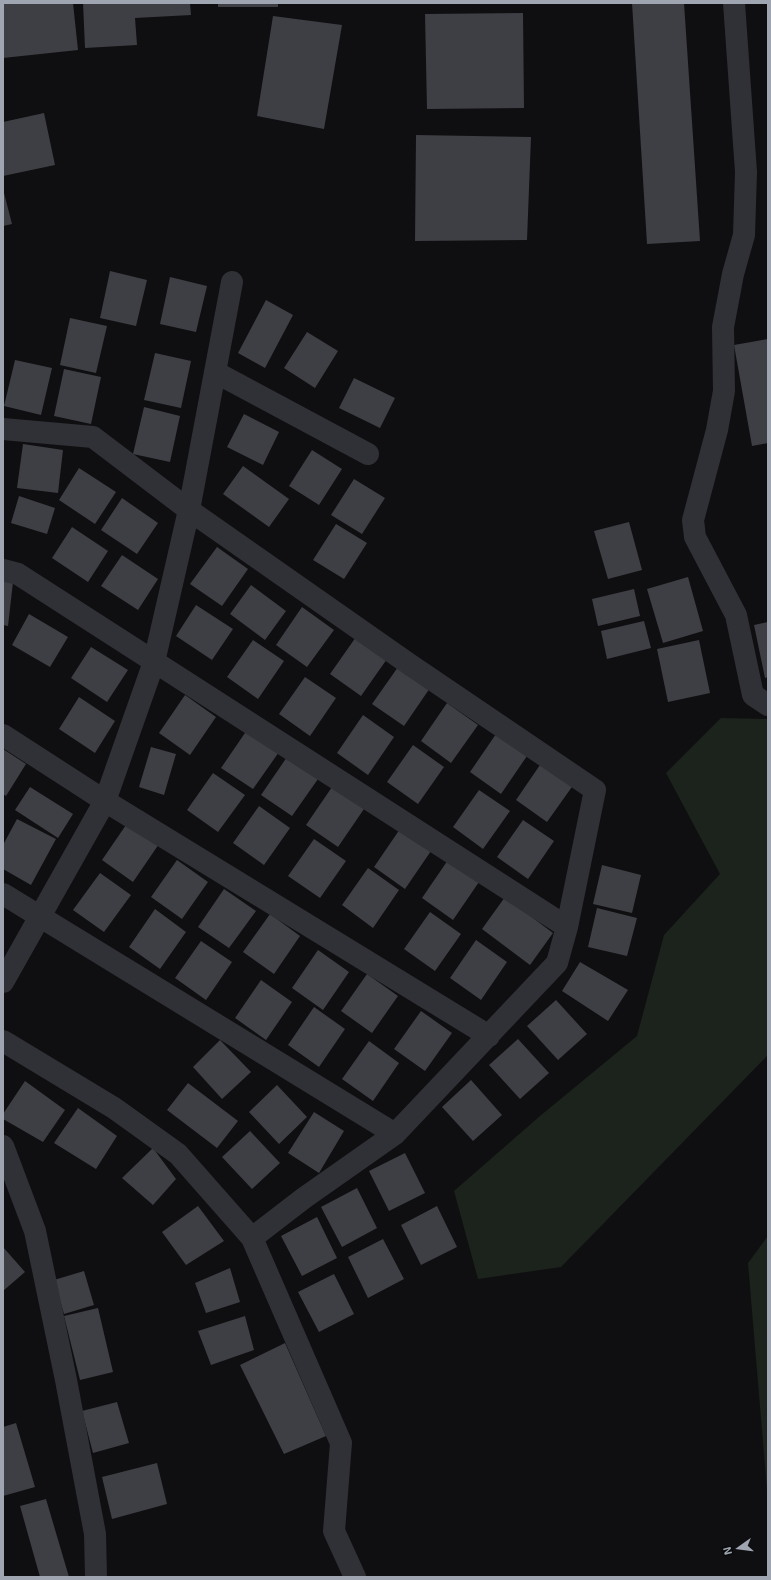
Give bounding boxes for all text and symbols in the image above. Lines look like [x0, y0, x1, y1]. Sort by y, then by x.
north arrow [719, 1528, 759, 1568]
text: N [720, 1546, 734, 1556]

